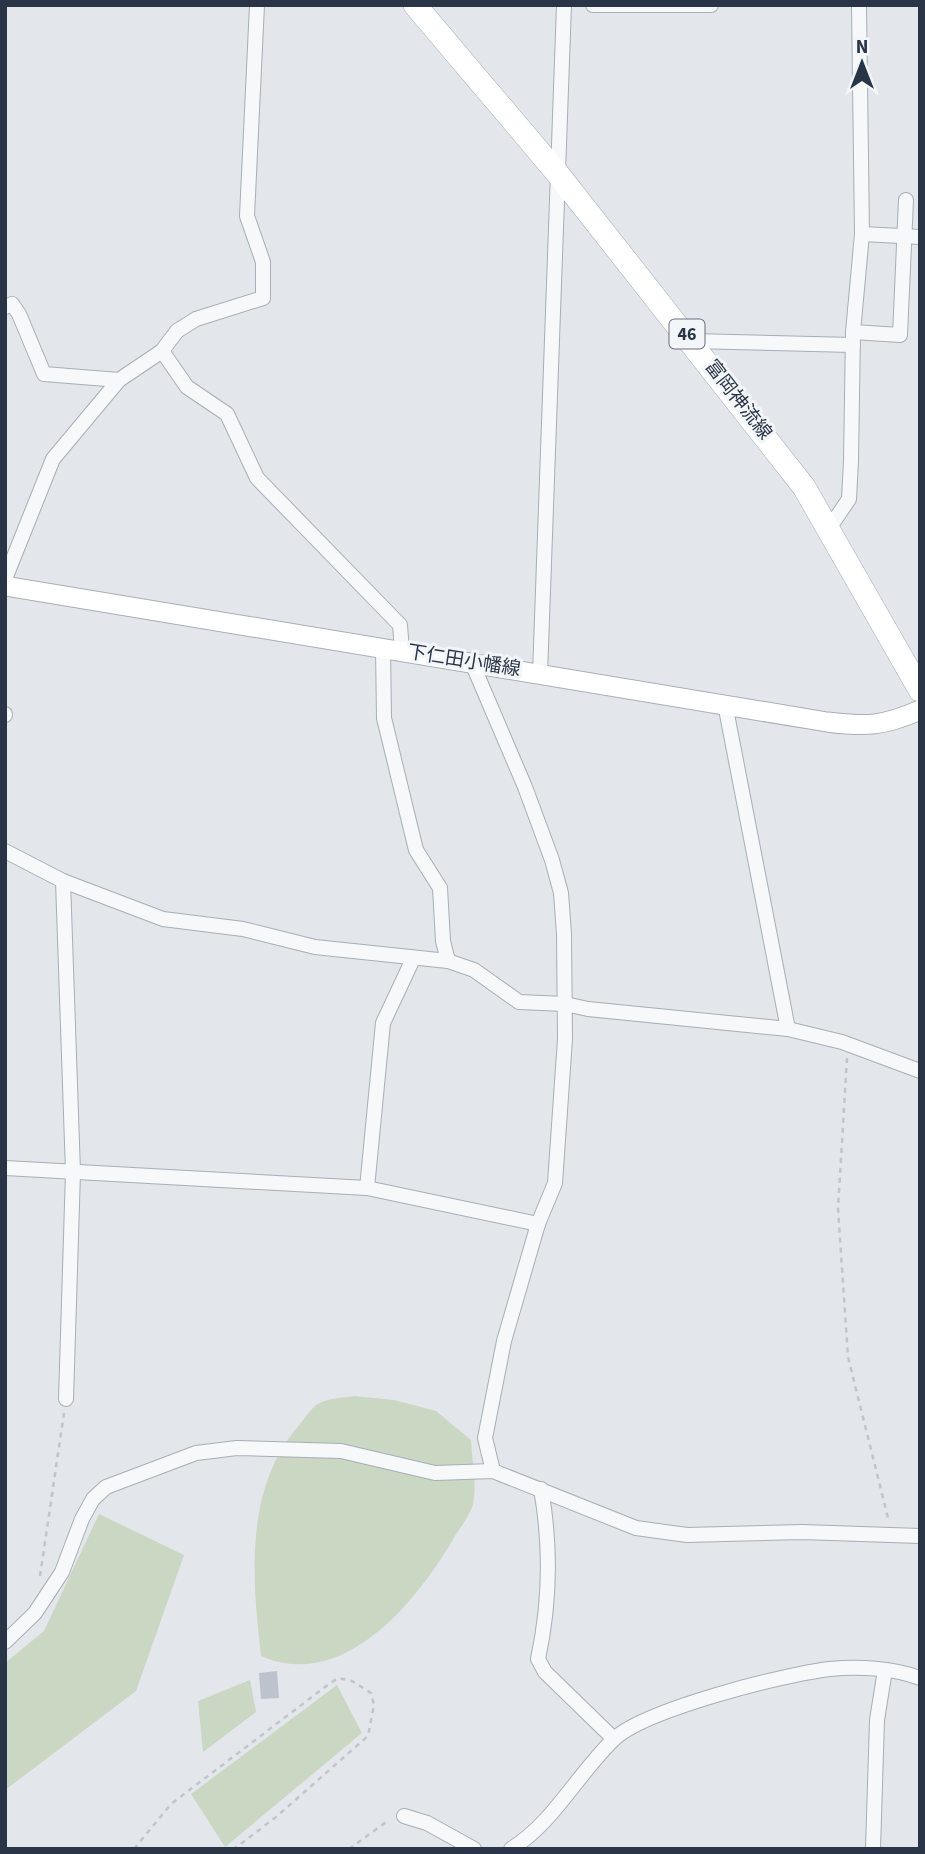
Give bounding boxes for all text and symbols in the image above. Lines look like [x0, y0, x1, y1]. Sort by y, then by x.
north arrow [827, 28, 897, 98]
text: N [856, 34, 868, 61]
road number: 46 [670, 320, 704, 348]
street label: 富岡神流線 [698, 354, 778, 446]
street label: 下仁田小幡線 [406, 639, 522, 683]

